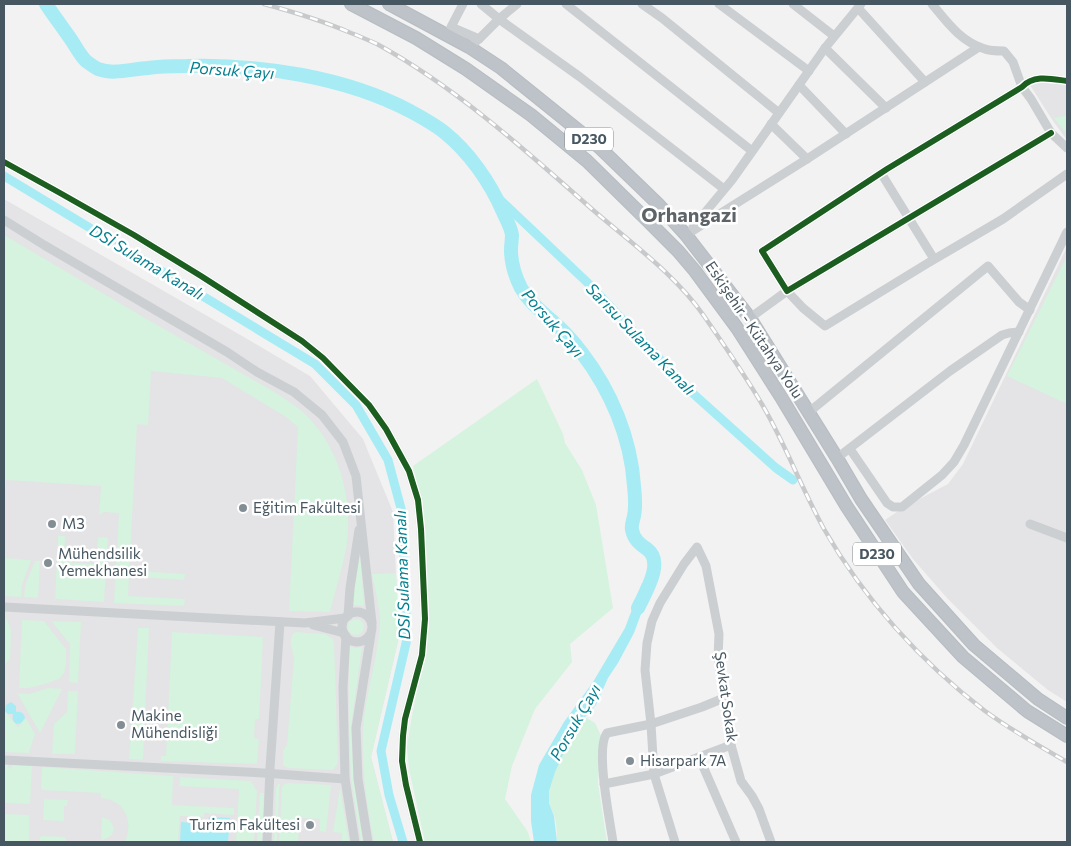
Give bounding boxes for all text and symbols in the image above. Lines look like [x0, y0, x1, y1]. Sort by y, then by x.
water label: Porsuk Çayı [189, 57, 275, 82]
road number: D230 [565, 128, 613, 150]
district label: Orhangazi [641, 202, 737, 226]
water label: DSİ Sulama Kanalı [87, 220, 208, 303]
street label: Eskişehir - Kütahya Yolu [702, 257, 807, 401]
water label: Sarısu Sulama Kanalı [583, 279, 700, 399]
water label: Porsuk Çayı [518, 284, 588, 361]
place label: Eğitim Fakültesi [253, 498, 361, 516]
marker: Eğitim Fakültesi [237, 502, 249, 514]
water label: DSİ Sulama Kanalı [390, 510, 413, 640]
place label: M3 [62, 514, 85, 532]
marker: M3 [46, 518, 58, 530]
road number: D230 [853, 542, 901, 566]
place label: Mühendsilik Yemekhanesi [58, 544, 147, 579]
marker: Mühendsilik Yemekhanesi [42, 557, 54, 569]
street label: Şevkat Sokak [712, 651, 742, 743]
water label: Porsuk Çayı [545, 680, 604, 763]
place label: Makine Mühendisliği [131, 706, 218, 741]
marker: Makine Mühendisliği [115, 719, 127, 731]
place label: Hisarpark 7A [640, 751, 726, 769]
marker: Hisarpark 7A [624, 755, 636, 767]
place label: Turizm Fakültesi [189, 815, 300, 833]
marker: Turizm Fakültesi [304, 819, 316, 831]

